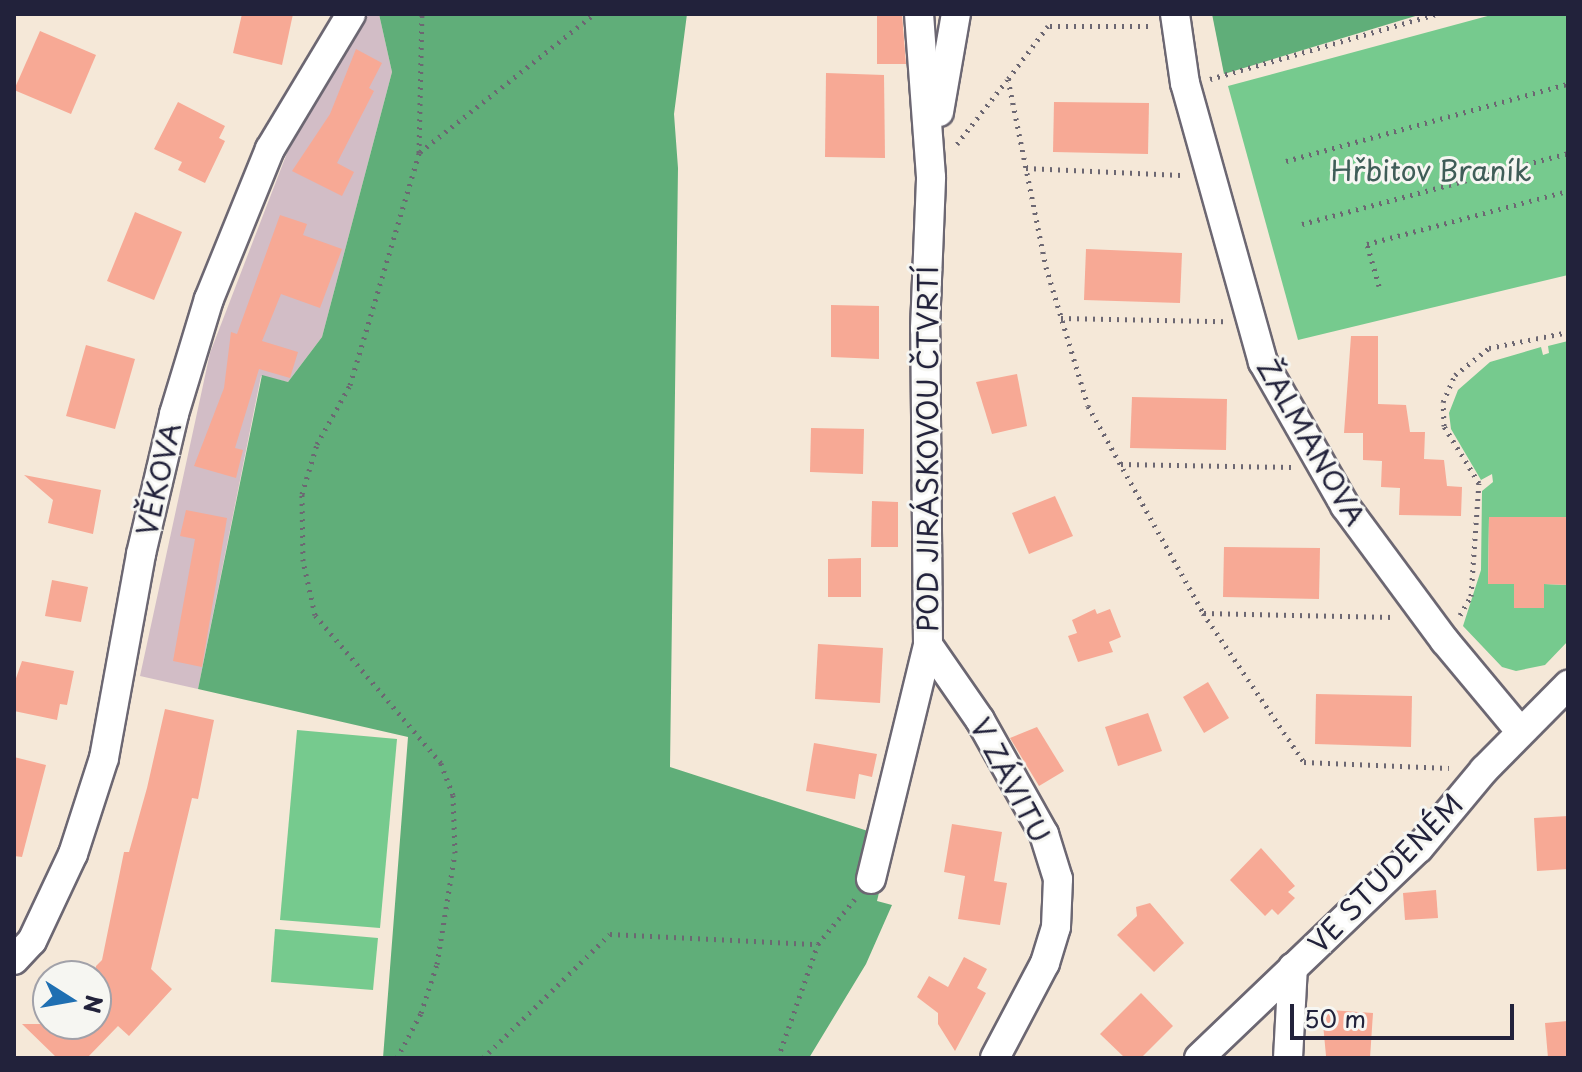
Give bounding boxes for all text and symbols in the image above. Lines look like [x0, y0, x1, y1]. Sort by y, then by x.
park label: Hřbitov Braník [1330, 153, 1532, 187]
street label: POD JIRÁSKOVOU ČTVRTÍ [910, 264, 944, 634]
street label: ŽALMANOVA [1251, 353, 1373, 531]
street label: VĚKOVA [129, 419, 187, 539]
street label: V ZÁVITU [964, 712, 1058, 848]
street label: VE STUDENÉM [1300, 786, 1470, 960]
north arrow [32, 960, 112, 1040]
scale bar [1294, 988, 1518, 1038]
text: N [76, 993, 112, 1016]
text: 50 m [1304, 1000, 1366, 1036]

